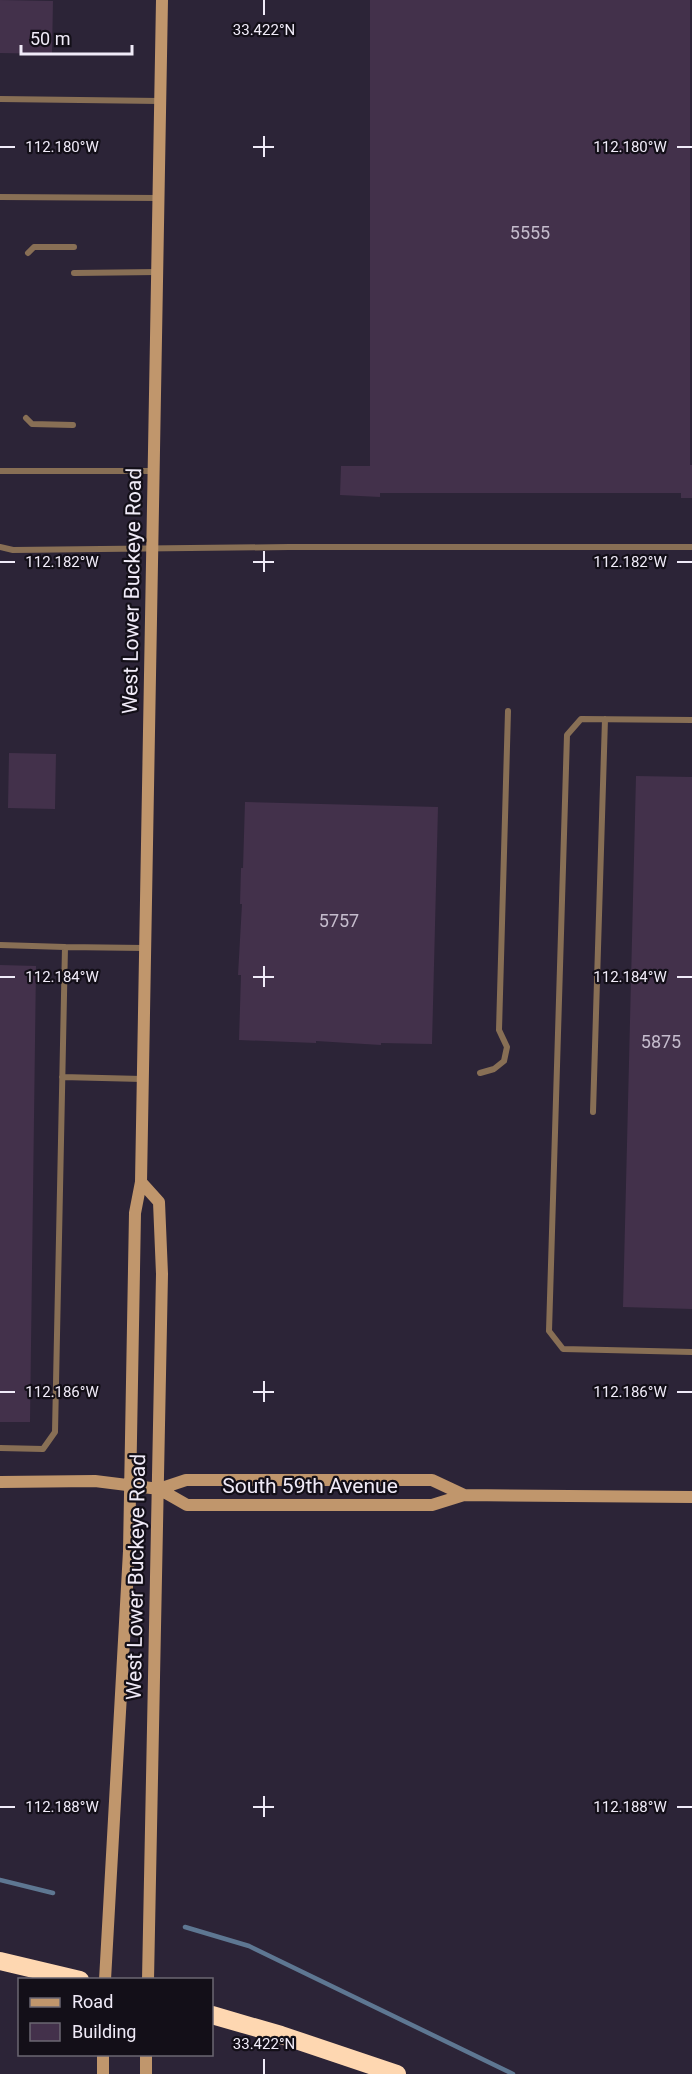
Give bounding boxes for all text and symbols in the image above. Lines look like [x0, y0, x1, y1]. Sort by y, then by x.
scale bar [21, 18, 132, 56]
text: 33.422°N [233, 21, 295, 39]
text: 50 m [30, 28, 70, 49]
text: 112.180°W [25, 138, 99, 156]
text: 112.180°W [593, 138, 667, 156]
house number: 5555 [510, 222, 550, 243]
street label: West Lower Buckeye Road [118, 468, 146, 714]
text: 112.182°W [25, 553, 99, 571]
text: 112.182°W [593, 553, 667, 571]
house number: 5757 [319, 910, 359, 931]
text: 112.184°W [25, 968, 99, 986]
text: 112.184°W [593, 968, 667, 986]
house number: 5875 [641, 1031, 681, 1052]
text: 112.186°W [25, 1383, 99, 1401]
text: 112.186°W [593, 1383, 667, 1401]
street label: West Lower Buckeye Road [122, 1454, 150, 1700]
street label: South 59th Avenue [222, 1474, 398, 1498]
text: 112.188°W [25, 1798, 99, 1816]
text: 112.188°W [593, 1798, 667, 1816]
legend [18, 1978, 213, 2056]
text: Road [72, 1991, 113, 2012]
text: Building [72, 2021, 136, 2042]
text: 33.422°N [233, 2035, 295, 2053]

